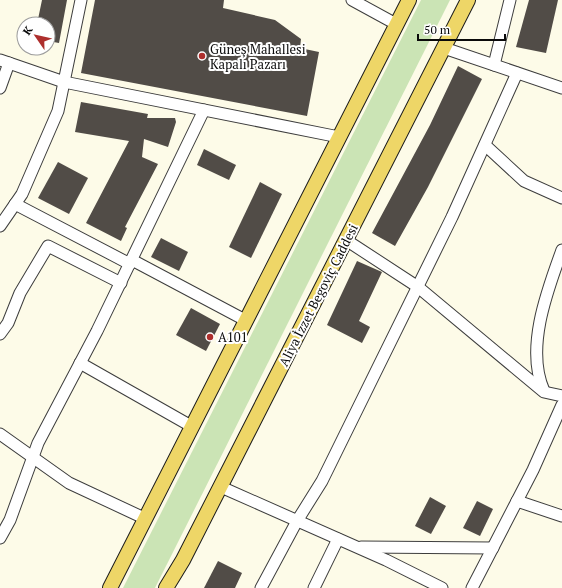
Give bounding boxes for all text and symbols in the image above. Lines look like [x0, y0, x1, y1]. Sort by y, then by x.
north arrow [16, 16, 56, 56]
scale bar [418, 16, 505, 42]
text: 50 m [424, 22, 451, 37]
text: K [20, 23, 36, 38]
place label: Güneş Mahallesi Kapalı Pazarı [210, 40, 306, 73]
marker: Güneş Mahallesi Kapalı Pazarı [197, 51, 207, 61]
street label: Aliya İzzet Begoviç Caddesi [274, 221, 362, 369]
place label: A101 [218, 328, 248, 346]
marker: A101 [205, 332, 215, 342]

